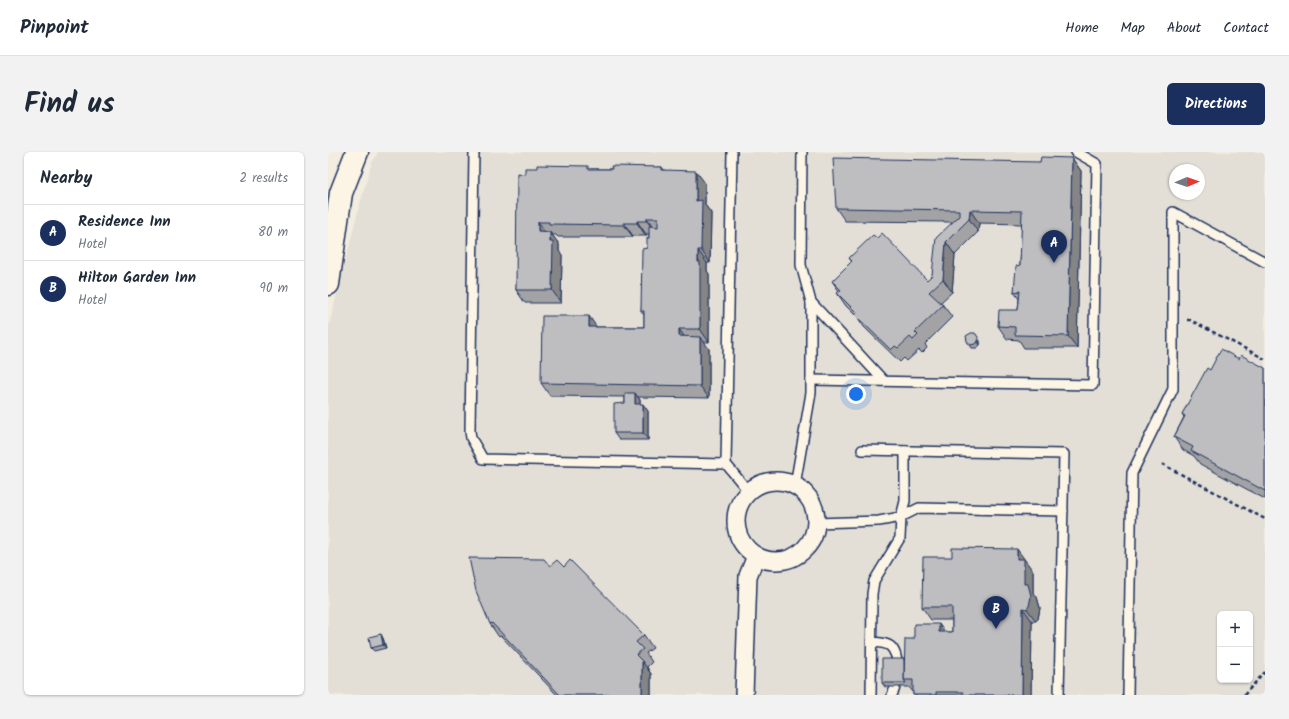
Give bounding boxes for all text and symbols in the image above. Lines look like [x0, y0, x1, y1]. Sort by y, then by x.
text: Pinpoint [20, 13, 89, 43]
text: Home [1065, 17, 1099, 39]
text: Map [1121, 17, 1145, 39]
text: About [1167, 17, 1201, 39]
text: Contact [1223, 17, 1269, 39]
text: Find us [24, 82, 115, 127]
button: Directions [1167, 83, 1265, 125]
north arrow [1169, 164, 1205, 200]
text: Nearby [40, 165, 92, 192]
text: 2 results [240, 168, 288, 189]
text: Residence Inn [78, 210, 171, 234]
text: A [49, 222, 57, 243]
text: 80 m [258, 222, 288, 243]
pin: A [1041, 230, 1067, 263]
text: Hotel [78, 234, 107, 255]
text: Hilton Garden Inn [78, 266, 196, 290]
text: B [49, 278, 57, 299]
text: 90 m [260, 278, 288, 299]
text: Hotel [78, 290, 107, 311]
your location [846, 384, 866, 404]
pin: B [983, 596, 1009, 629]
map controls [1217, 611, 1253, 683]
button: + [1217, 611, 1253, 647]
button: − [1217, 647, 1253, 683]

